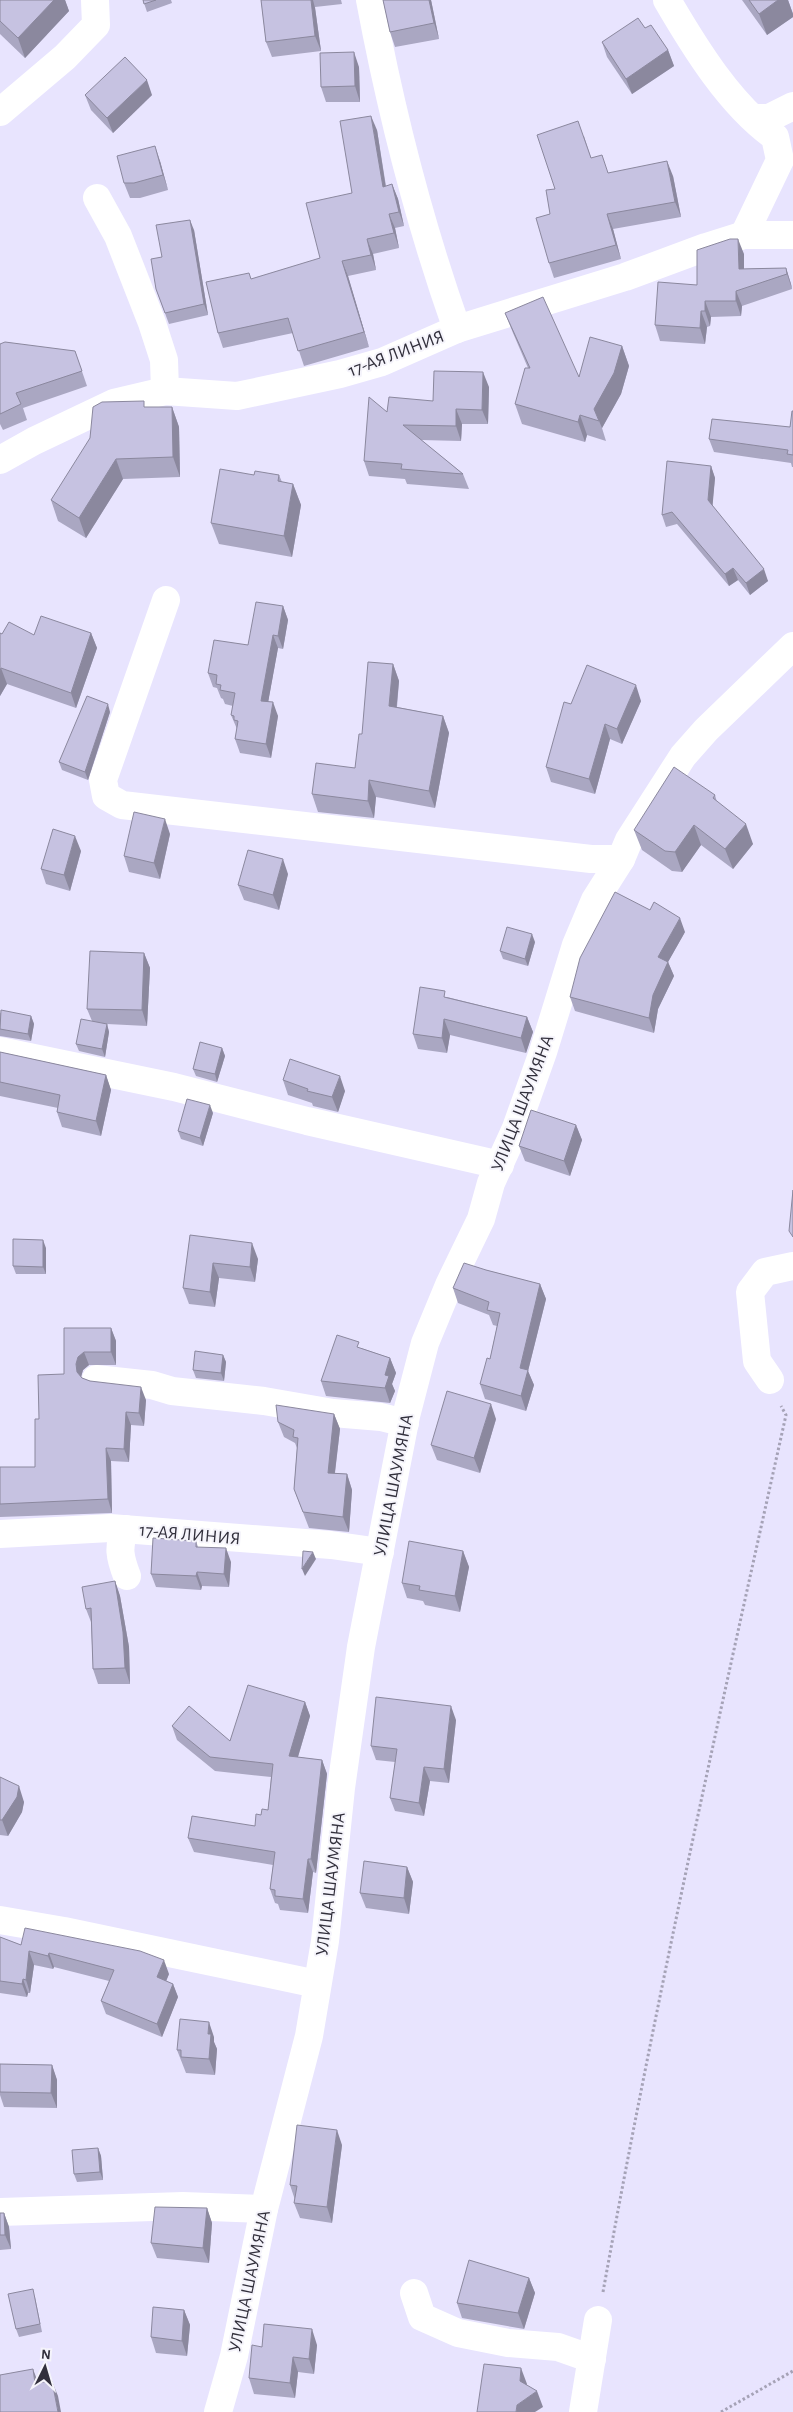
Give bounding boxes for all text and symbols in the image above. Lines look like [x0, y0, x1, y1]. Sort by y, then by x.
street label: 17-АЯ ЛИНИЯ [346, 327, 447, 380]
street label: УЛИЦА ШАУМЯНА [489, 1032, 557, 1174]
street label: УЛИЦА ШАУМЯНА [371, 1412, 417, 1558]
street label: 17-АЯ ЛИНИЯ [139, 1522, 241, 1548]
street label: УЛИЦА ШАУМЯНА [313, 1811, 349, 1957]
street label: УЛИЦА ШАУМЯНА [226, 2208, 274, 2354]
north arrow [20, 2342, 70, 2392]
text: N [41, 2348, 52, 2362]

